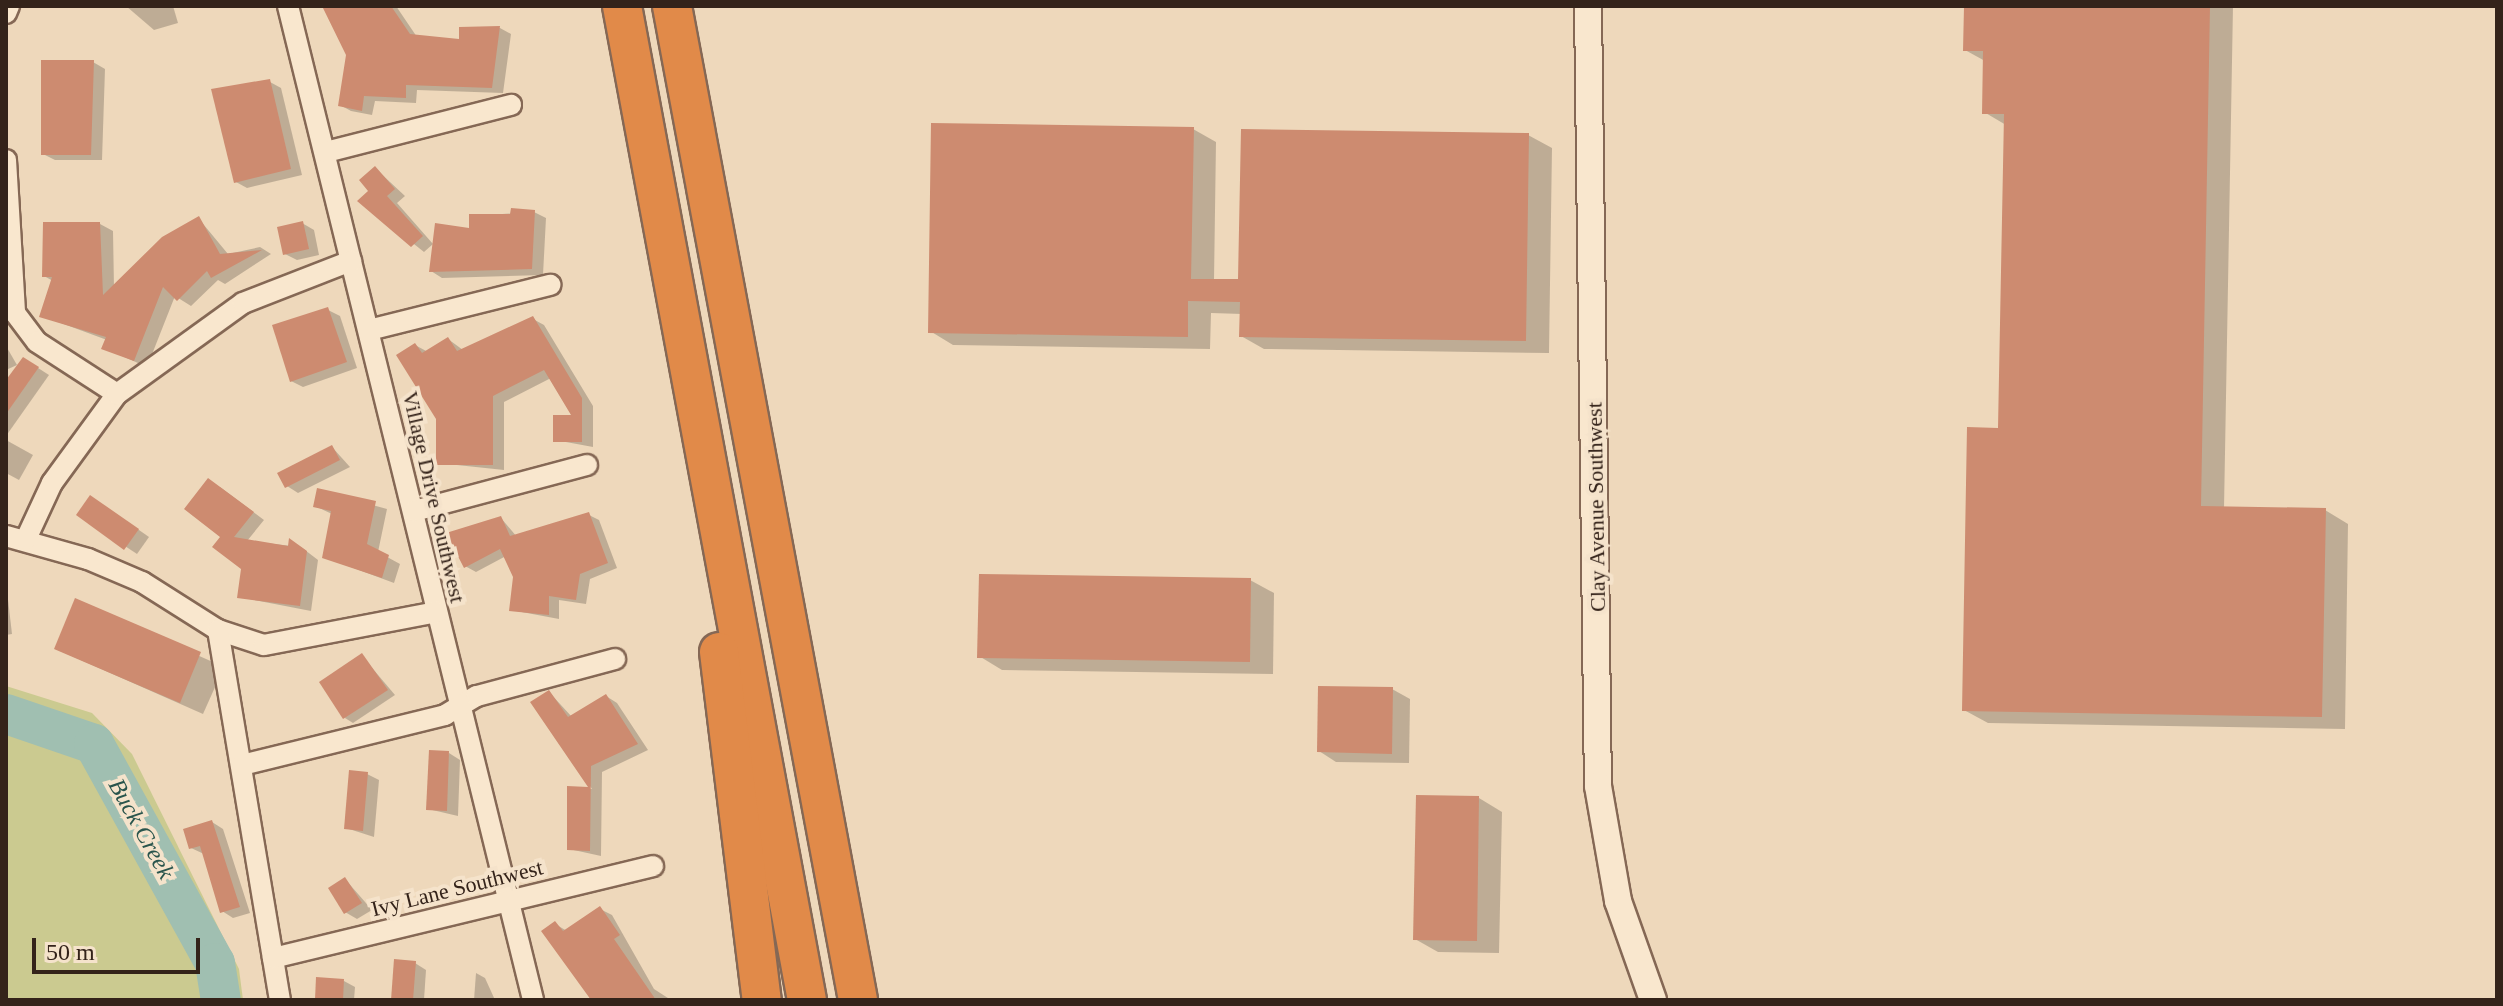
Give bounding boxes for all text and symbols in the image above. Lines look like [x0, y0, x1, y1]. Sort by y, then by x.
street label: Village Drive Southwest [397, 389, 471, 605]
street label: Clay Avenue Southwest [1581, 401, 1611, 613]
water label: Buck Creek [102, 774, 180, 884]
street label: Ivy Lane Southwest [368, 854, 546, 922]
scale bar [36, 922, 204, 972]
text: 50 m [46, 939, 95, 965]

